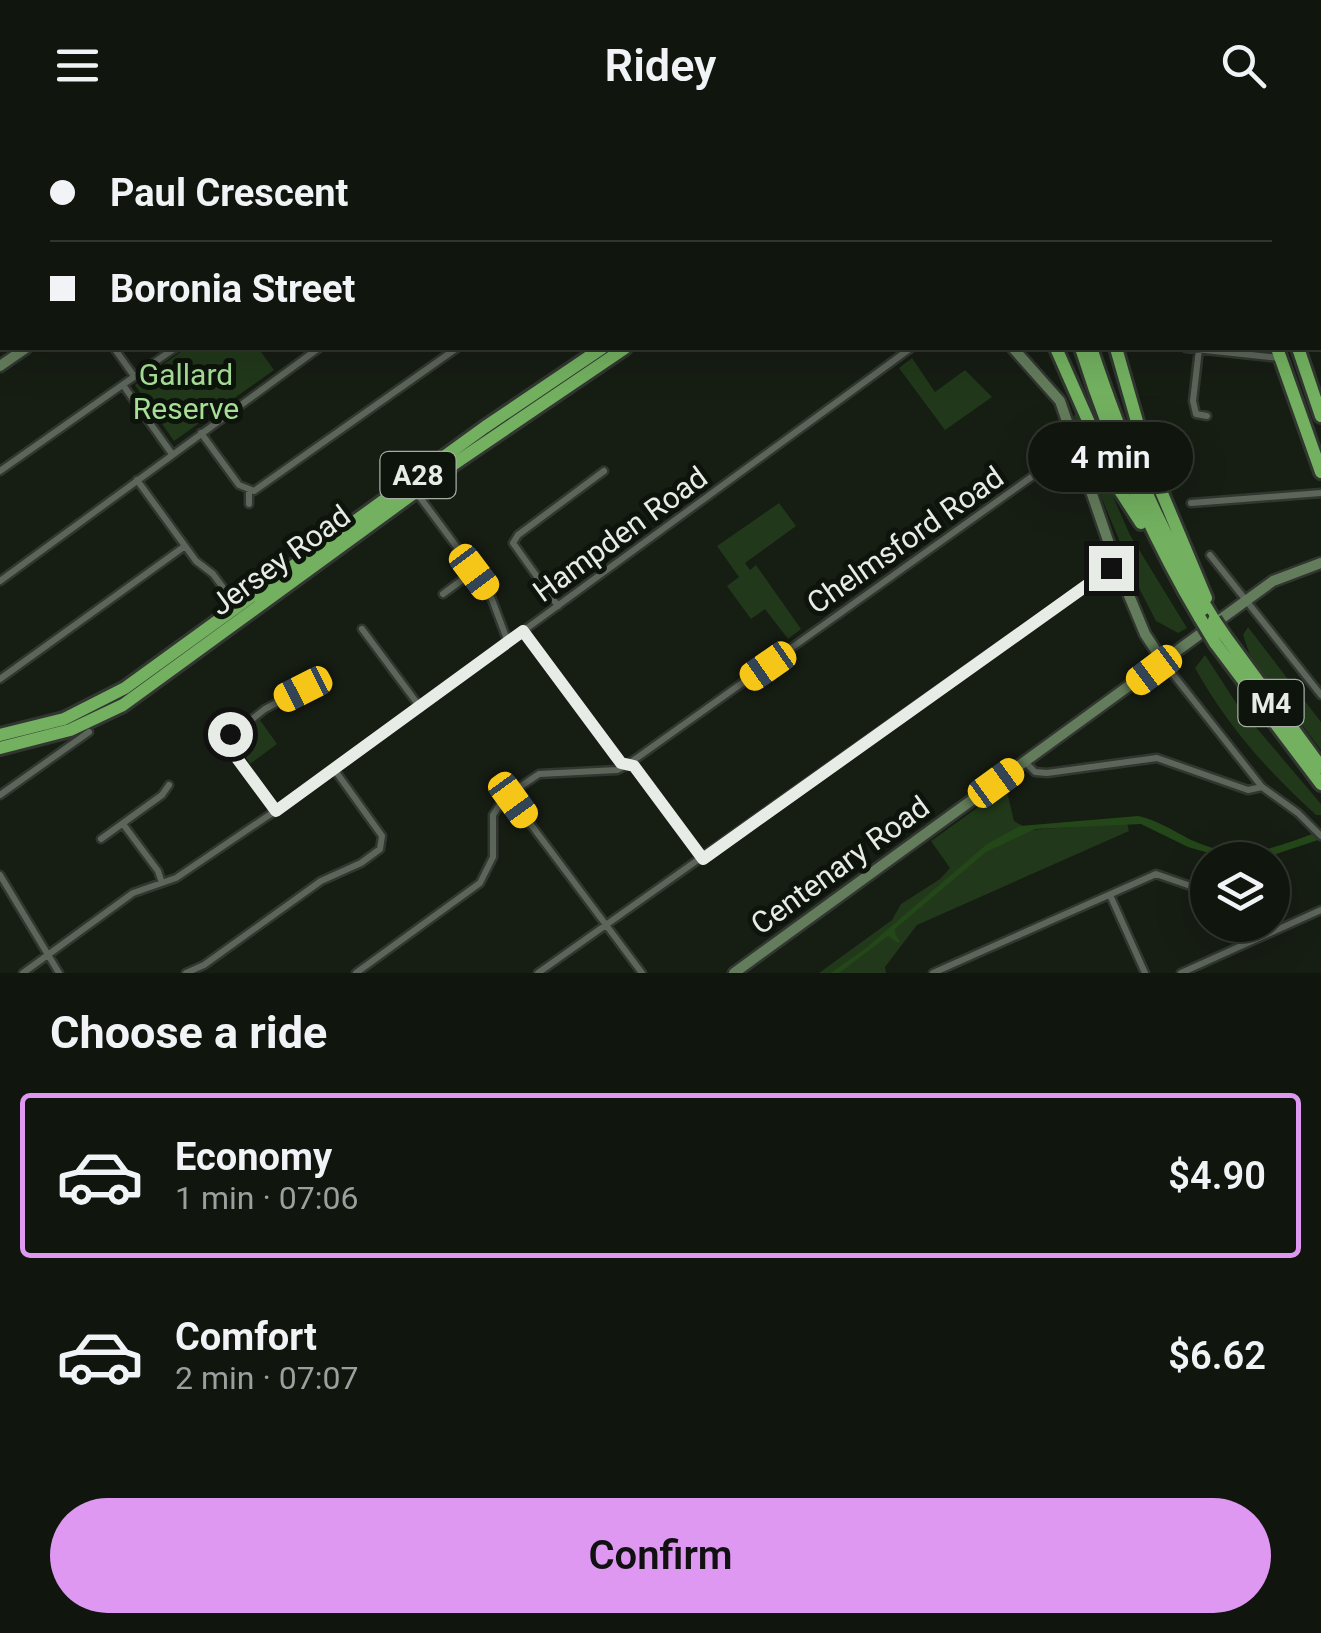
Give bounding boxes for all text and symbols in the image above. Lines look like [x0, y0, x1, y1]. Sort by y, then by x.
icon: menu [50, 38, 105, 93]
icon: search [1216, 38, 1271, 93]
text: Ridey [605, 39, 716, 92]
text: Paul Crescent [110, 171, 348, 215]
text: Boronia Street [110, 267, 355, 311]
park label: Gallard Reserve [133, 357, 239, 426]
callout: 4 min [1028, 423, 1194, 493]
text: 4 min [1070, 438, 1151, 476]
road number: A28 [380, 452, 456, 498]
street label: Hampden Road [526, 459, 714, 609]
street label: Chelmsford Road [800, 459, 1010, 621]
street label: Jersey Road [203, 498, 357, 622]
car [444, 539, 504, 605]
route end [1089, 546, 1134, 591]
car [735, 637, 801, 695]
car [1121, 640, 1187, 700]
car [269, 662, 337, 716]
road number: M4 [1238, 680, 1304, 726]
route start [208, 712, 253, 757]
car [963, 753, 1029, 813]
car [483, 767, 543, 833]
street label: Centenary Road [744, 789, 936, 941]
map controls [1190, 842, 1290, 942]
button: layers [1190, 842, 1290, 942]
text: Choose a ride [50, 1006, 327, 1059]
icon: car [55, 1131, 145, 1221]
text: Economy [175, 1135, 332, 1179]
text: $4.90 [1168, 1154, 1266, 1198]
text: 1 min · 07:06 [175, 1179, 358, 1217]
icon: car [55, 1311, 145, 1401]
text: Comfort [175, 1315, 317, 1359]
text: $6.62 [1168, 1334, 1266, 1378]
text: 2 min · 07:07 [175, 1359, 358, 1397]
button: Confirm [50, 1498, 1271, 1613]

